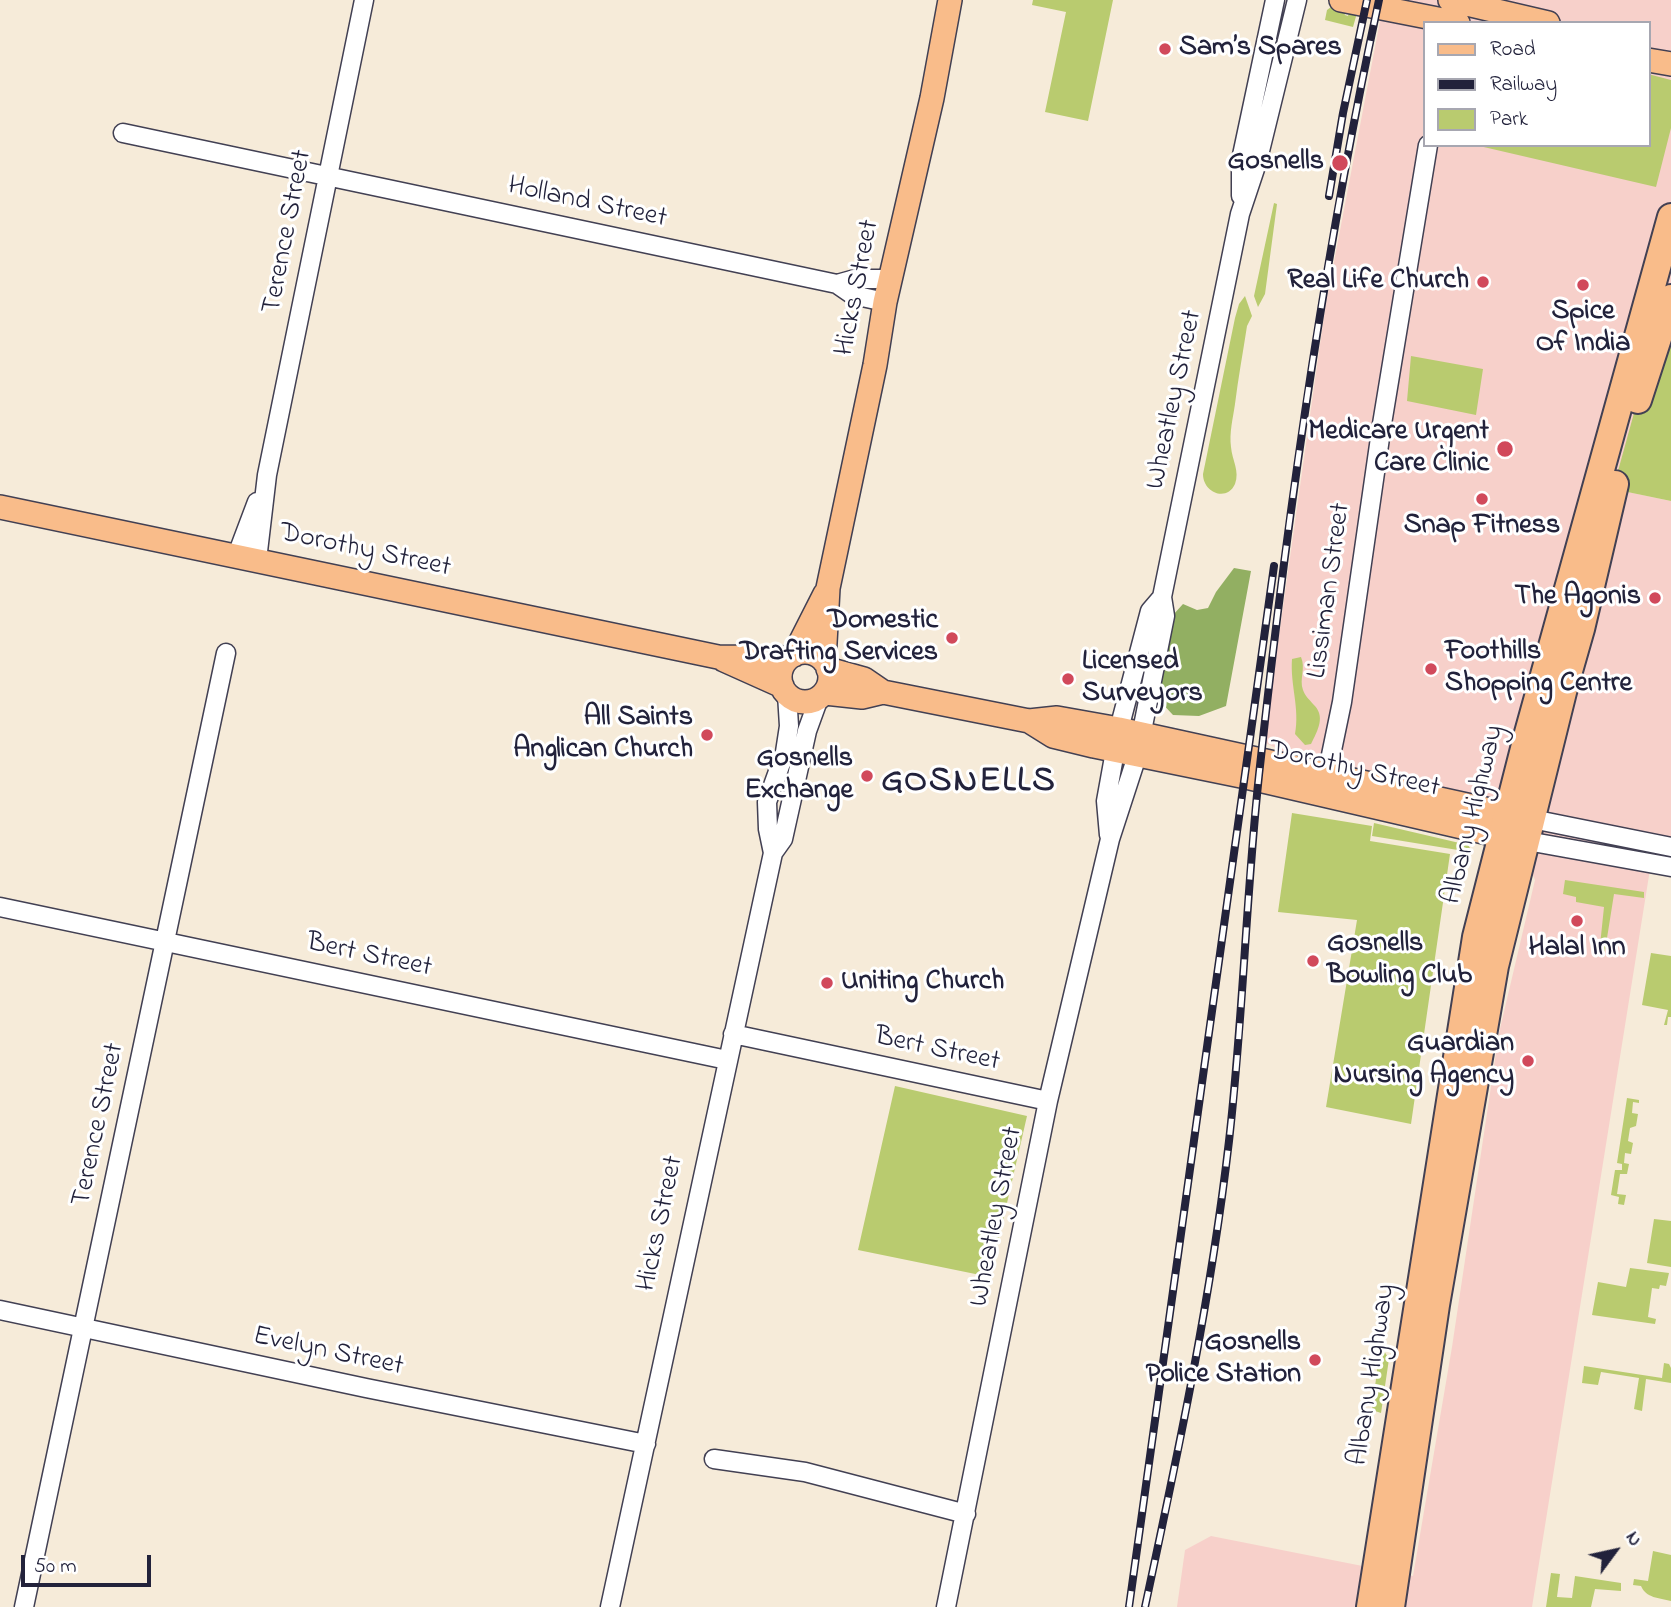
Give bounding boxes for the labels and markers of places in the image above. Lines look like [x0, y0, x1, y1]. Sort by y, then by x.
place label: Sam’s Spares [1179, 32, 1342, 66]
marker: Sam’s Spares [1157, 41, 1173, 57]
place label: Gosnells [1228, 146, 1324, 180]
marker: Gosnells [1330, 153, 1350, 173]
place label: Real Life Church [1287, 265, 1469, 299]
marker: Real Life Church [1475, 274, 1491, 290]
marker: Spice Of India [1575, 277, 1591, 293]
place label: Spice Of India [1536, 296, 1630, 362]
place label: Medicare Urgent Care Clinic [1308, 416, 1489, 482]
marker: Medicare Urgent Care Clinic [1495, 439, 1515, 459]
marker: Snap Fitness [1474, 491, 1490, 507]
place label: Snap Fitness [1404, 510, 1560, 544]
place label: The Agonis [1515, 581, 1641, 615]
marker: The Agonis [1647, 590, 1663, 606]
place label: Domestic Drafting Services [740, 605, 938, 671]
marker: Domestic Drafting Services [944, 630, 960, 646]
place label: Foothills Shopping Centre [1445, 636, 1632, 702]
place label: Licensed Surveyors [1082, 646, 1203, 712]
marker: Foothills Shopping Centre [1423, 661, 1439, 677]
marker: Licensed Surveyors [1060, 671, 1076, 687]
place label: All Saints Anglican Church [513, 702, 693, 768]
marker: All Saints Anglican Church [699, 727, 715, 743]
place label: Gosnells Exchange [745, 743, 853, 809]
marker: Gosnells Exchange [859, 768, 875, 784]
marker: Halal Inn [1569, 913, 1585, 929]
place label: Gosnells Bowling Club [1327, 928, 1472, 994]
place label: Halal Inn [1528, 932, 1626, 966]
marker: Gosnells Bowling Club [1305, 953, 1321, 969]
place label: Uniting Church [841, 966, 1004, 1000]
marker: Uniting Church [819, 975, 835, 991]
place label: Guardian Nursing Agency [1334, 1028, 1514, 1094]
marker: Guardian Nursing Agency [1520, 1053, 1536, 1069]
place label: Gosnells Police Station [1146, 1327, 1301, 1393]
marker: Gosnells Police Station [1307, 1352, 1323, 1368]

